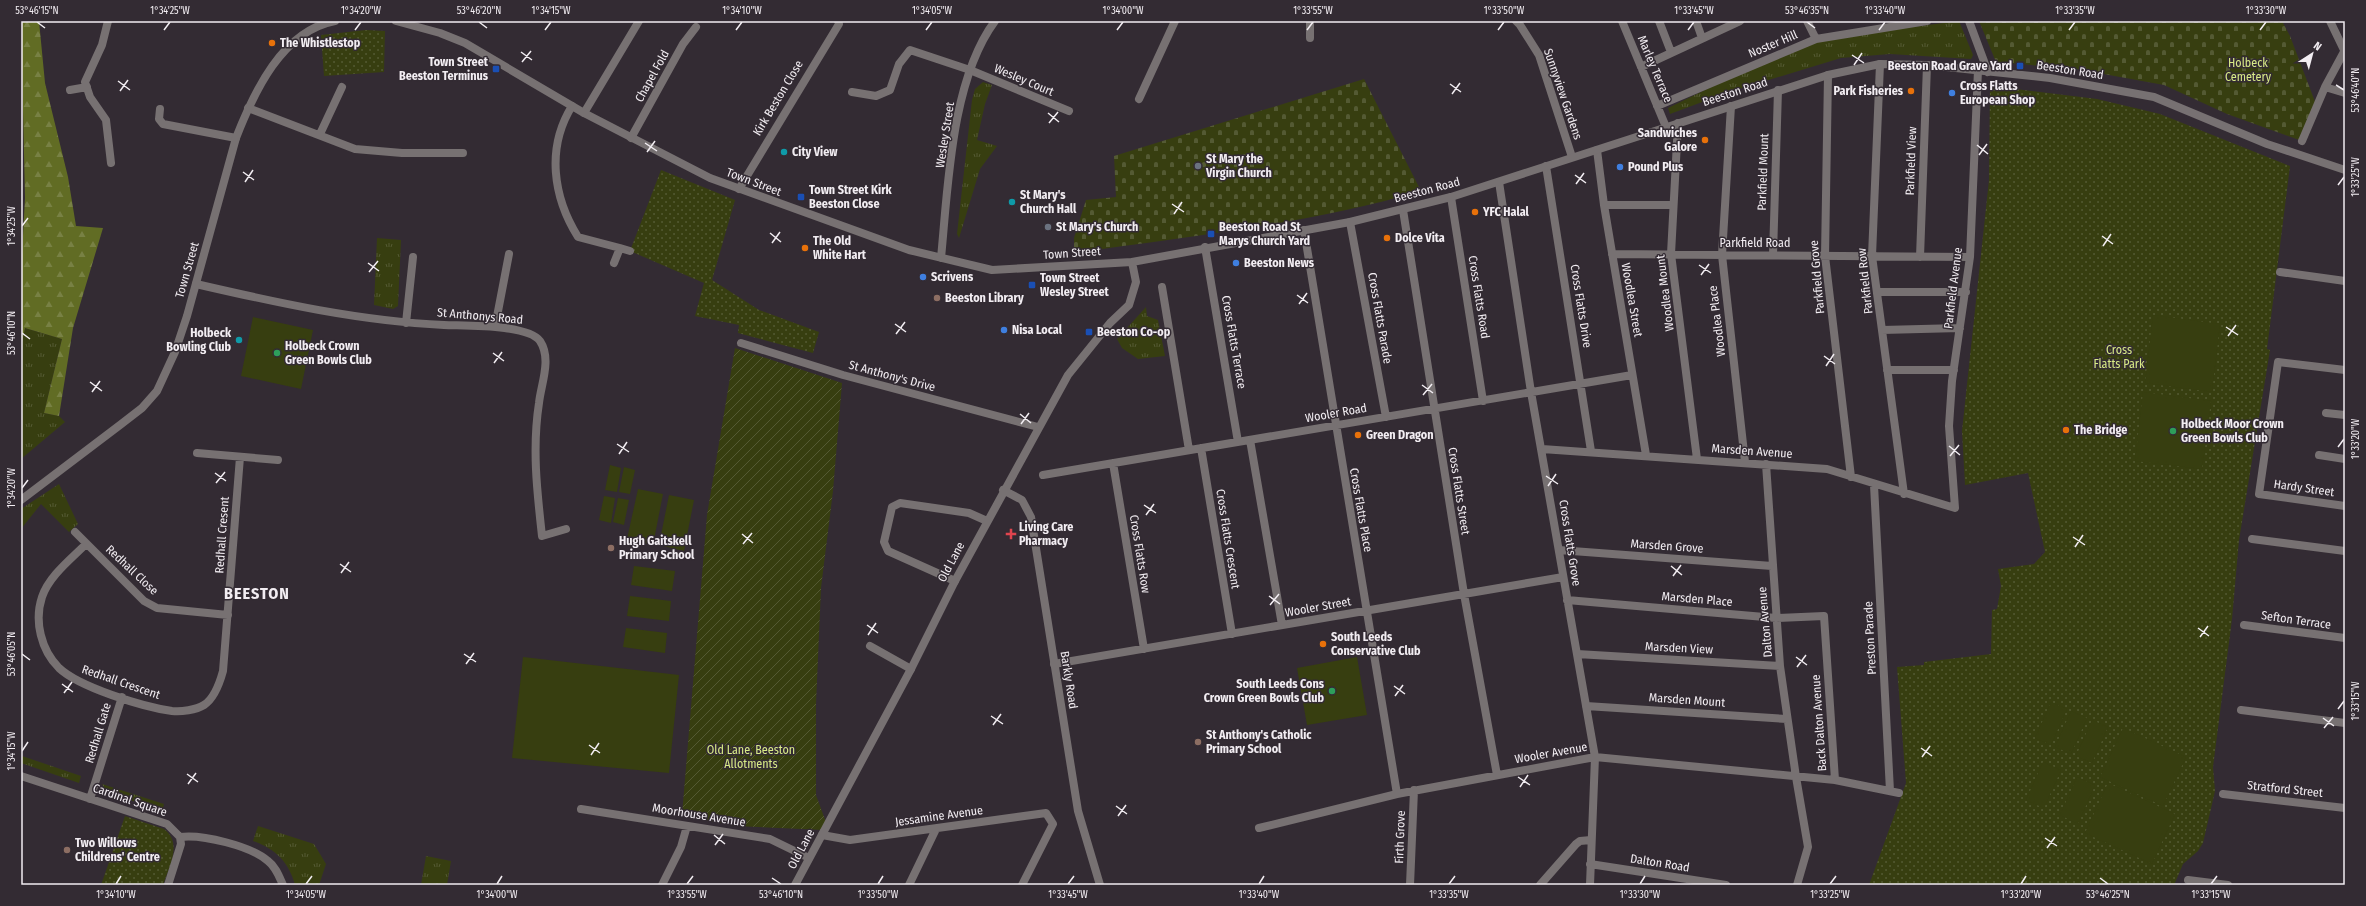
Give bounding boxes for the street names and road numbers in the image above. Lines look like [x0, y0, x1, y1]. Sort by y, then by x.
street label: Noster Hill [1746, 27, 1800, 61]
street label: Marley Terrace [1635, 33, 1675, 105]
street label: Sunnyview Gardens [1541, 47, 1585, 141]
street label: Chapel Fold [632, 48, 672, 104]
street label: Kirk Beston Close [750, 58, 806, 138]
street label: Beeston Road [2036, 58, 2104, 82]
street label: Wesley Court [992, 61, 1056, 99]
street label: Beeston Road [1701, 75, 1769, 109]
street label: Wesley Street [933, 101, 957, 169]
street label: Parkfield View [1903, 126, 1919, 196]
street label: Parkfield Mount [1755, 133, 1771, 211]
street label: Town Street [725, 165, 784, 199]
street label: Beeston Road [1393, 174, 1461, 206]
street label: Parkfield Road [1720, 236, 1790, 250]
street label: Parkfield Grove [1807, 239, 1827, 315]
street label: Town Street [172, 240, 202, 300]
street label: Town Street [1043, 244, 1101, 262]
street label: Parkfield Avenue [1941, 246, 1965, 330]
street label: Parkfield Row [1855, 247, 1875, 315]
street label: Woodlea Mount [1653, 254, 1677, 332]
street label: Cross Flatts Road [1466, 255, 1492, 339]
street label: Woodlea Street [1619, 262, 1645, 338]
street label: Cross Flatts Drive [1567, 263, 1595, 349]
street label: Cross Flatts Parade [1365, 271, 1395, 365]
street label: Woodlea Place [1706, 285, 1728, 357]
street label: Cross Flatts Terrace [1219, 294, 1249, 390]
street label: St Anthonys Road [436, 305, 524, 327]
street label: St Anthony's Drive [847, 358, 937, 394]
street label: Wooler Road [1304, 401, 1368, 425]
street label: Marsden Avenue [1711, 441, 1793, 461]
street label: Cross Flatts Street [1445, 446, 1473, 536]
street label: Cross Flatts Place [1347, 467, 1375, 553]
street label: Hardy Street [2273, 477, 2335, 499]
street label: Cross Flatts Crescent [1213, 488, 1243, 590]
street label: Redhall Cresent [212, 496, 232, 574]
street label: Cross Flatts Grove [1556, 499, 1584, 587]
street label: Cross Flatts Row [1127, 514, 1153, 594]
street label: Marsden Grove [1630, 536, 1704, 556]
street label: Old Lane [935, 540, 967, 584]
street label: Redhall Close [103, 542, 161, 598]
street label: Dalton Avenue [1755, 586, 1775, 658]
street label: Marsden Place [1661, 589, 1733, 609]
street label: Wooler Street [1284, 594, 1352, 620]
street label: Preston Parade [1861, 601, 1879, 675]
street label: Sefton Terrace [2260, 608, 2332, 632]
street label: Marsden View [1645, 639, 1713, 657]
street label: Barkly Road [1058, 650, 1080, 710]
street label: Redhall Crescent [80, 662, 162, 702]
street label: Back Dalton Avenue [1809, 674, 1829, 772]
street label: Marsden Mount [1648, 690, 1726, 710]
street label: Redhall Gate [82, 701, 114, 765]
street label: Wooler Avenue [1514, 740, 1589, 766]
street label: Stratford Street [2246, 778, 2324, 800]
street label: Cardinal Square [91, 781, 169, 819]
street label: Moorhouse Avenue [651, 801, 747, 829]
street label: Jessamine Avenue [894, 803, 984, 829]
street label: Firth Grove [1392, 810, 1408, 864]
street label: Old Lane [785, 827, 817, 871]
street label: Dalton Road [1629, 851, 1691, 875]

